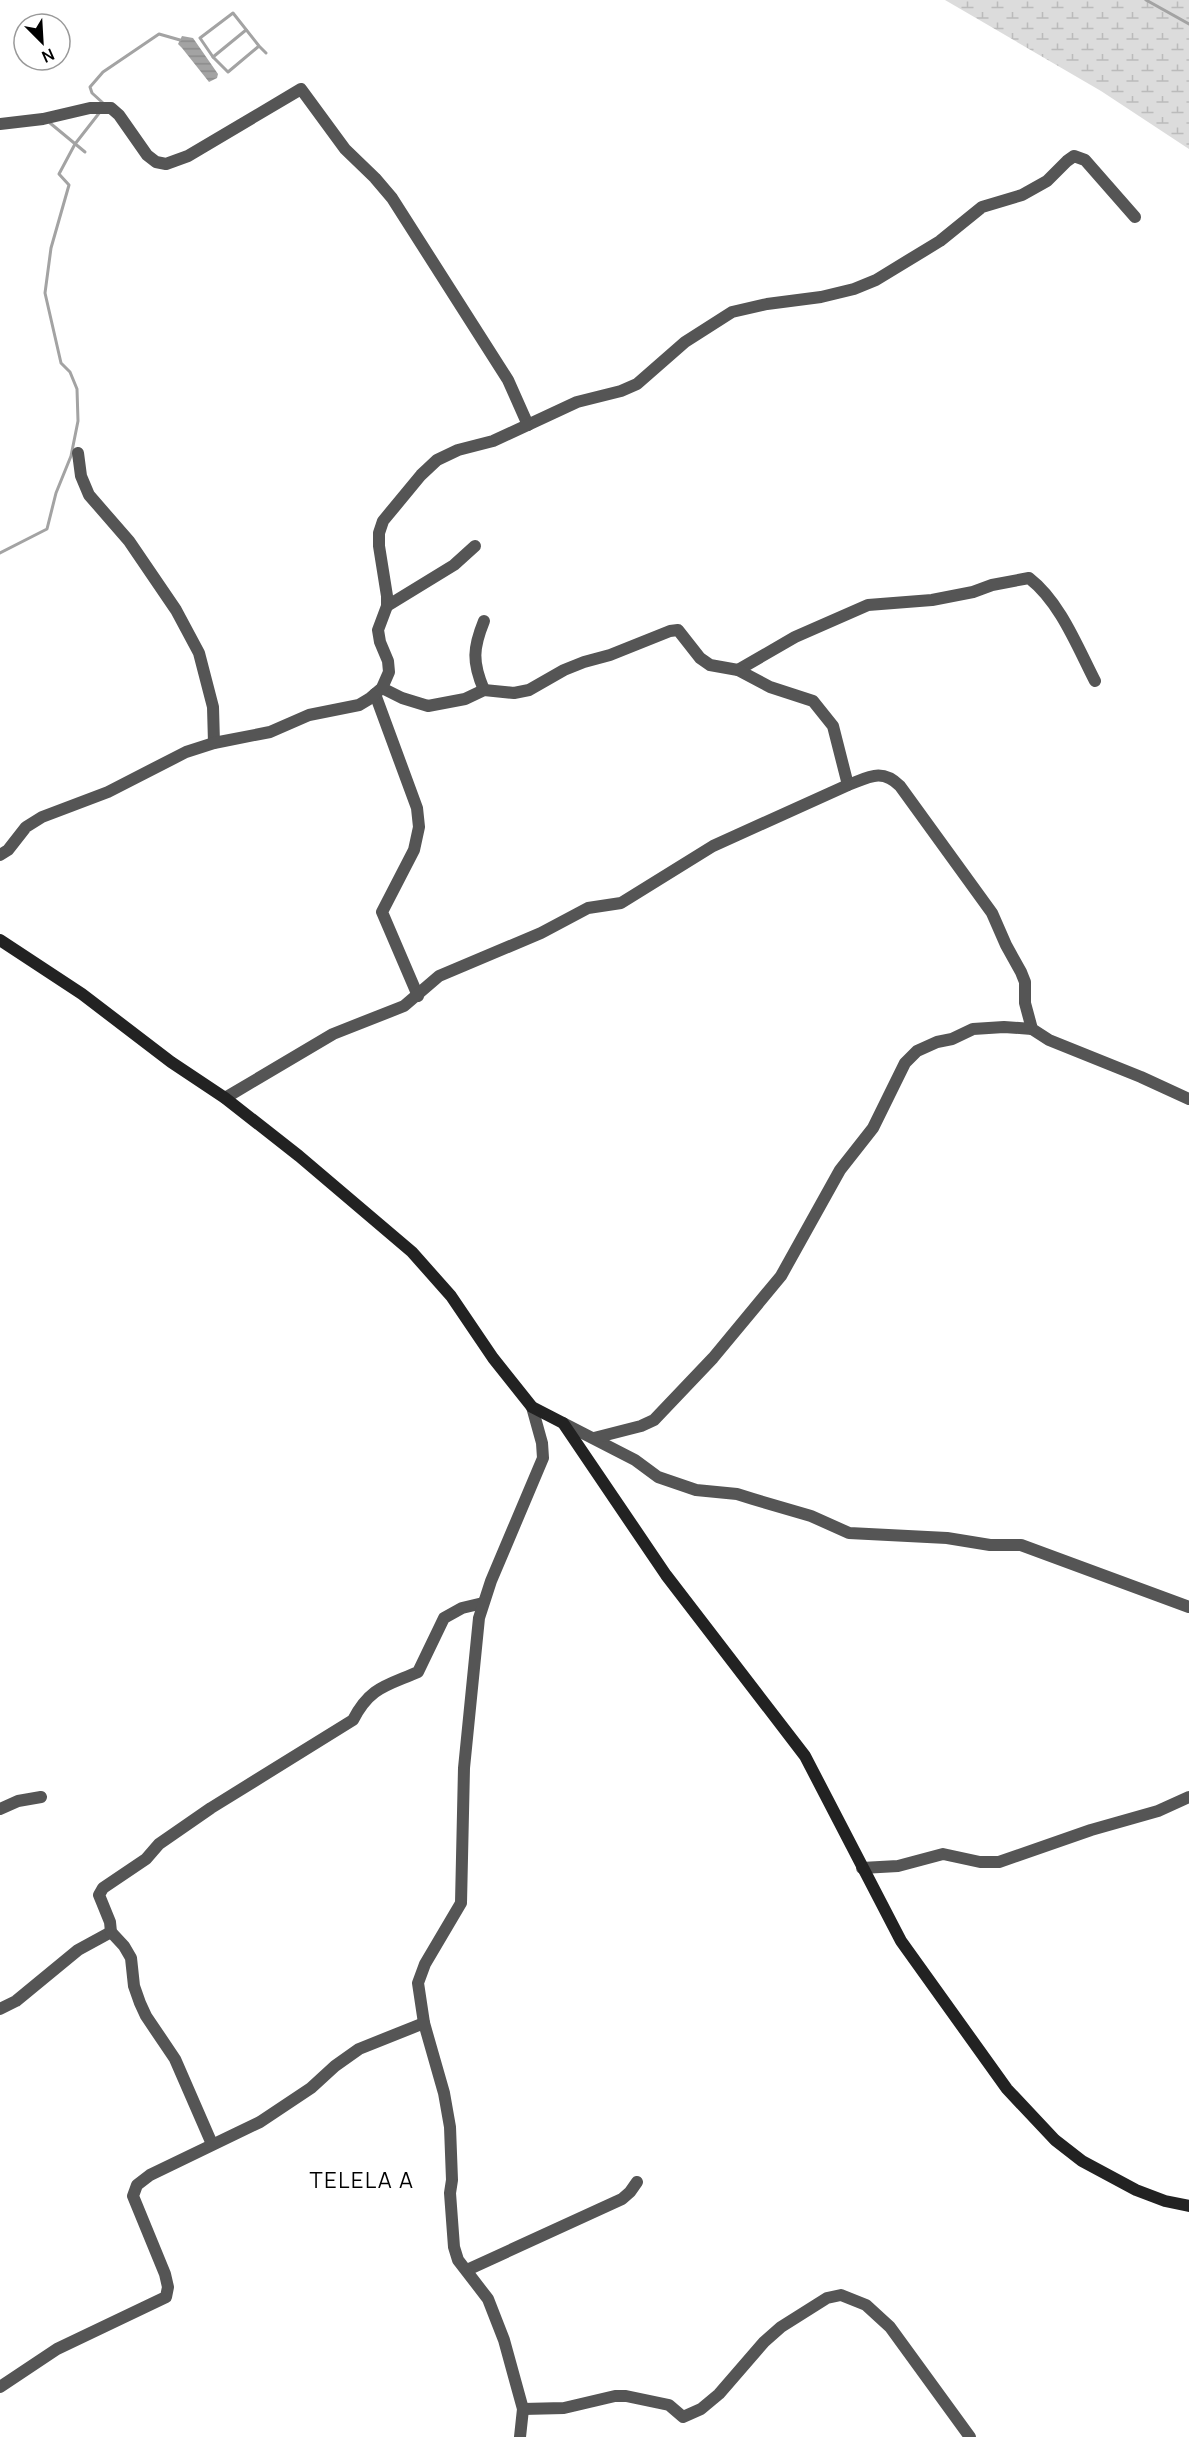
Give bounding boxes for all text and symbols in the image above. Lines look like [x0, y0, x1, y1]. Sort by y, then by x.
north arrow [12, 12, 72, 72]
text: N [38, 43, 58, 68]
district label: TELELA A [310, 2165, 414, 2195]

